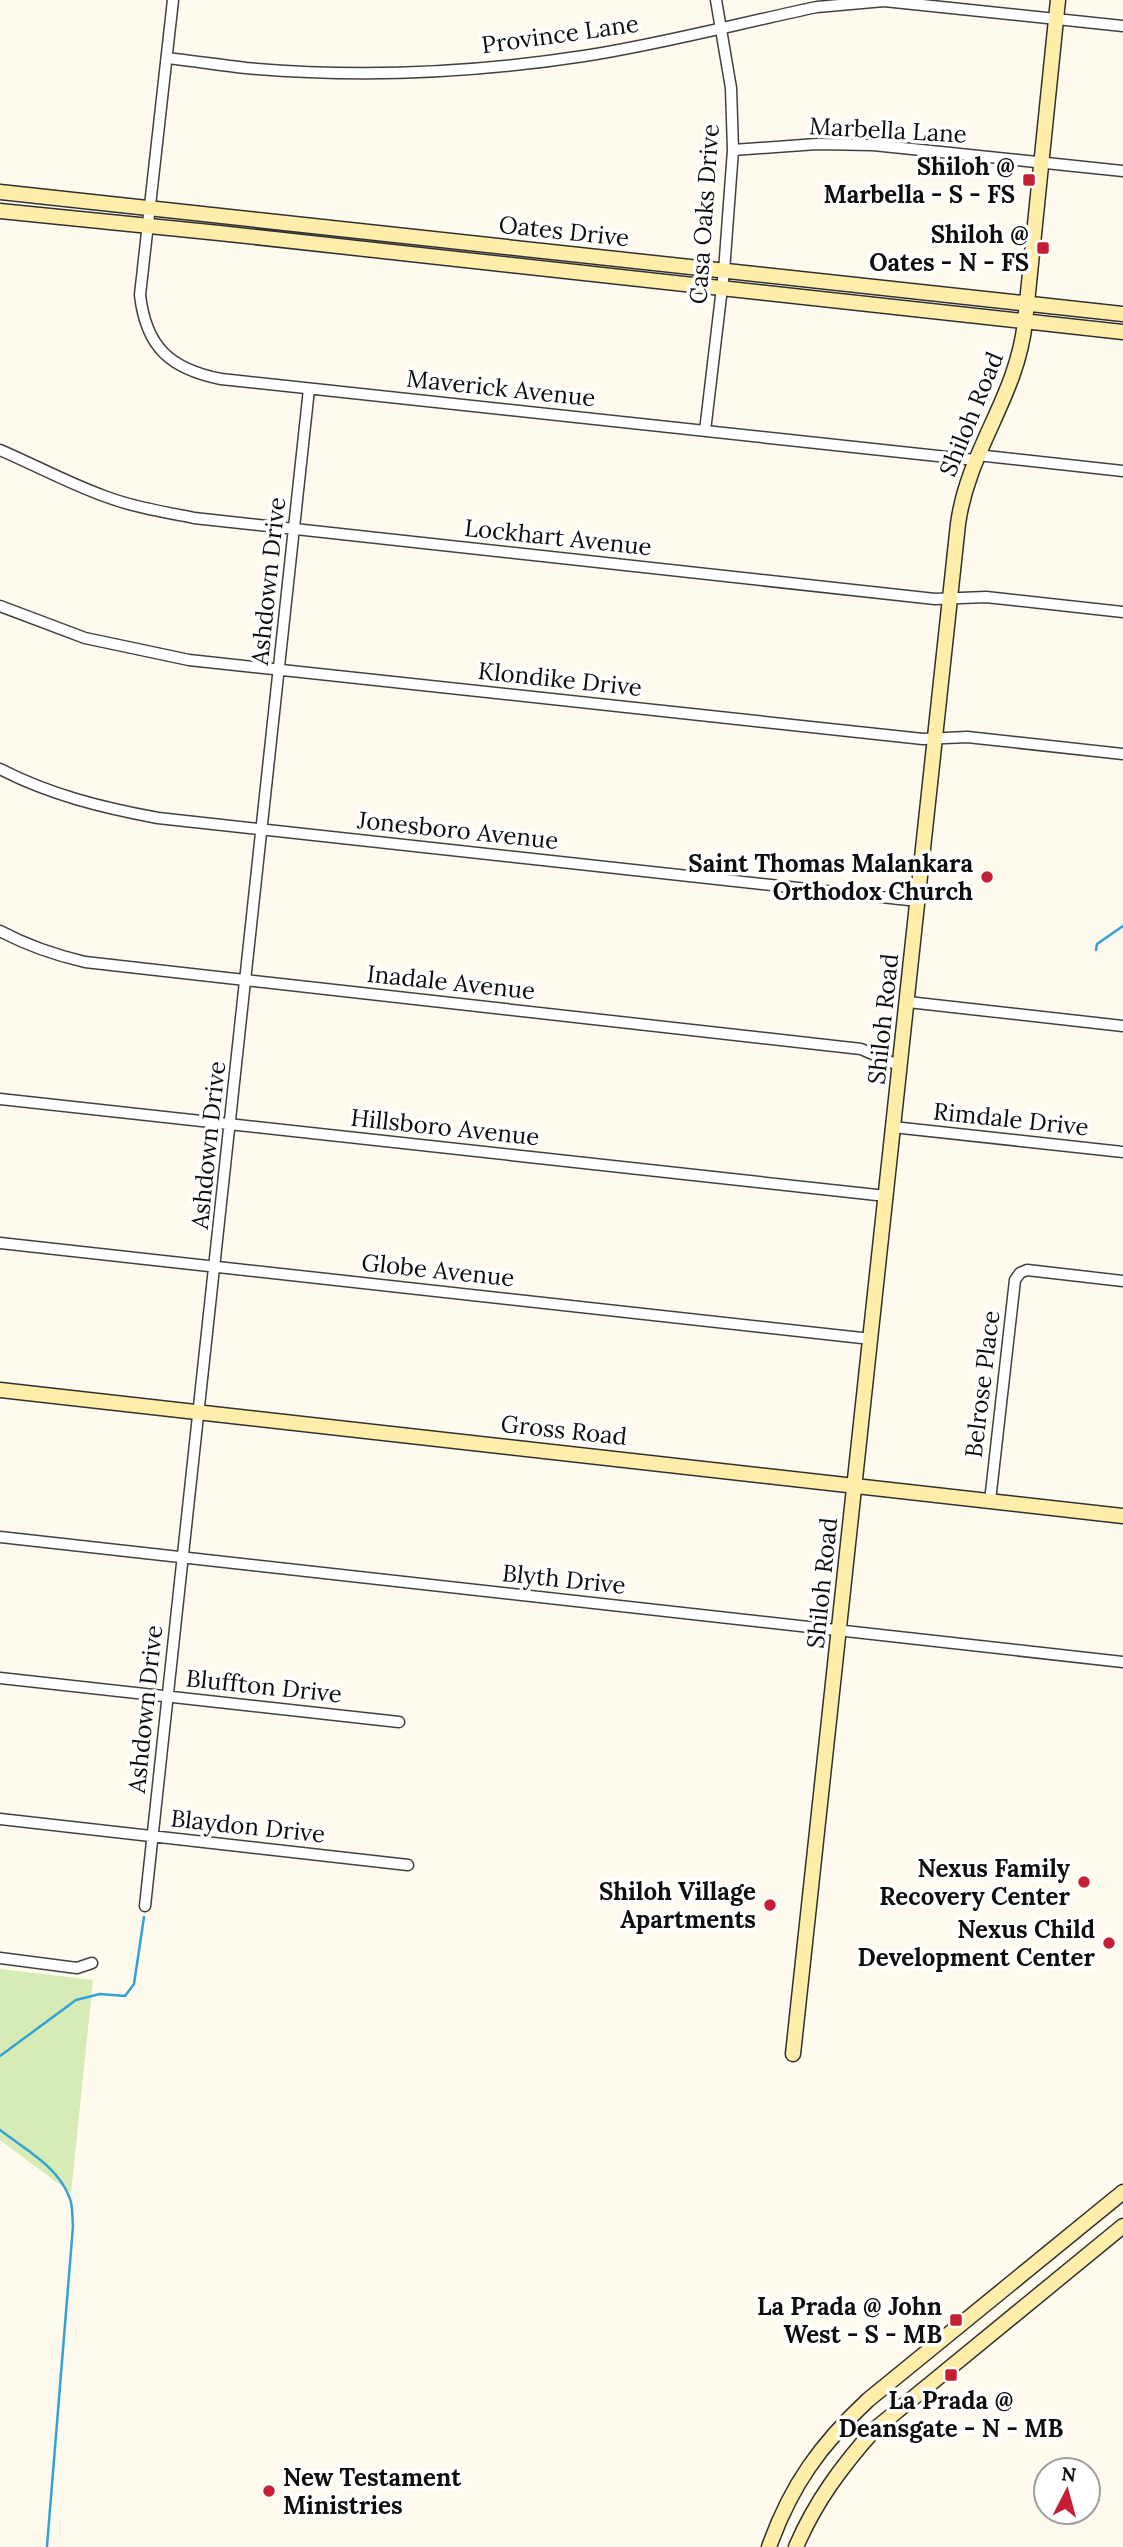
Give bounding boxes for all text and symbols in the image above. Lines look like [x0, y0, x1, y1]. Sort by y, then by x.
street label: Province Lane [479, 8, 641, 60]
street label: Marbella Lane [808, 110, 968, 150]
street label: Casa Oaks Drive [682, 123, 726, 305]
place label: Shiloh @ Marbella - S - FS [824, 151, 1015, 210]
marker: Shiloh @ Marbella - S - FS [1021, 172, 1037, 188]
street label: Oates Drive [497, 209, 631, 253]
place label: Shiloh @ Oates - N - FS [869, 219, 1029, 278]
marker: Shiloh @ Oates - N - FS [1035, 240, 1051, 256]
street label: Shiloh Road [932, 347, 1010, 481]
street label: Maverick Avenue [405, 363, 597, 413]
street label: Ashdown Drive [244, 495, 292, 668]
street label: Lockhart Avenue [463, 512, 653, 562]
street label: Klondike Drive [476, 655, 644, 703]
street label: Jonesboro Avenue [355, 804, 560, 856]
place label: Saint Thomas Malankara Orthodox Church [688, 848, 973, 907]
marker: Saint Thomas Malankara Orthodox Church [979, 869, 995, 885]
street label: Shiloh Road [861, 952, 905, 1086]
street label: Inadale Avenue [365, 958, 537, 1006]
street label: Ashdown Drive [184, 1059, 232, 1232]
street label: Rimdale Drive [932, 1095, 1090, 1143]
street label: Hillsboro Avenue [349, 1102, 541, 1152]
street label: Globe Avenue [360, 1247, 516, 1293]
street label: Belrose Place [958, 1309, 1006, 1459]
street label: Gross Road [499, 1408, 629, 1452]
street label: Shiloh Road [800, 1516, 844, 1650]
street label: Blyth Drive [501, 1557, 627, 1601]
street label: Ashdown Drive [121, 1623, 169, 1796]
street label: Bluffton Drive [185, 1662, 343, 1710]
street label: Blaydon Drive [169, 1802, 327, 1850]
place label: Nexus Family Recovery Center [879, 1853, 1071, 1912]
marker: Nexus Family Recovery Center [1076, 1874, 1092, 1890]
place label: Shiloh Village Apartments [599, 1876, 756, 1935]
marker: Shiloh Village Apartments [762, 1897, 778, 1913]
place label: Nexus Child Development Center [858, 1914, 1095, 1973]
marker: Nexus Child Development Center [1101, 1935, 1117, 1951]
place label: La Prada @ John West - S - MB [757, 2291, 942, 2350]
marker: La Prada @ John West - S - MB [948, 2312, 964, 2328]
marker: La Prada @ Deansgate - N - MB [943, 2367, 959, 2383]
place label: La Prada @ Deansgate - N - MB [839, 2385, 1064, 2444]
north arrow [1032, 2456, 1102, 2526]
text: N [1060, 2461, 1078, 2487]
place label: New Testament Ministries [283, 2462, 462, 2521]
marker: New Testament Ministries [261, 2483, 277, 2499]

